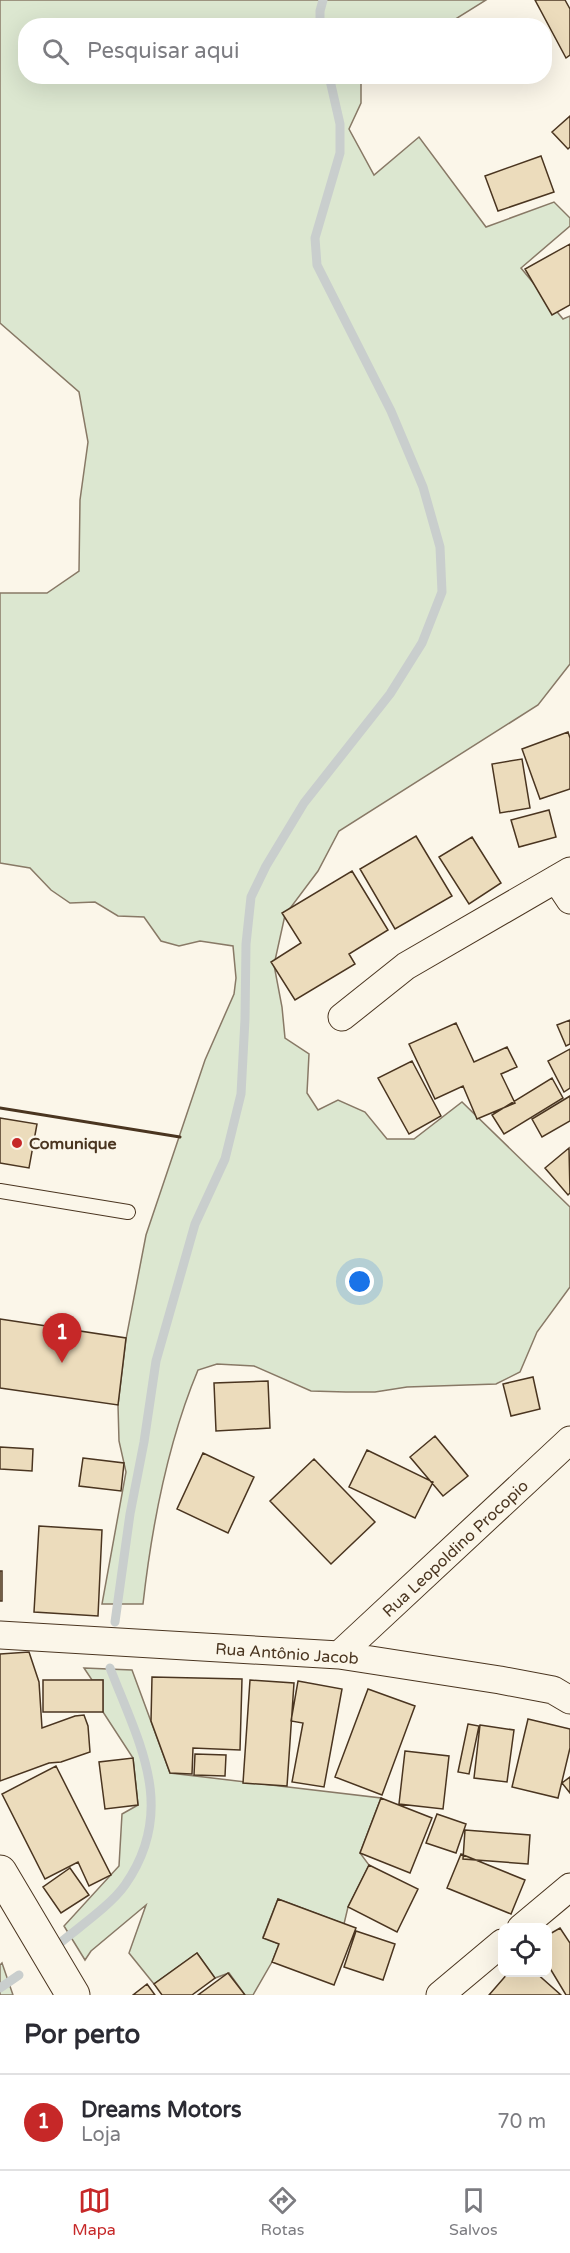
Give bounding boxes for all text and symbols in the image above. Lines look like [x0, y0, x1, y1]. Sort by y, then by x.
search box [18, 18, 552, 84]
icon: search [39, 35, 72, 68]
text: Pesquisar aqui [87, 38, 239, 64]
place label: Comunique [29, 1134, 117, 1154]
marker: Comunique [10, 1136, 24, 1150]
your location [345, 1267, 374, 1296]
pin: 1 [42, 1314, 82, 1363]
street label: Rua Leopoldino Procopio [379, 1476, 533, 1622]
street label: Rua Antônio Jacob [215, 1639, 359, 1669]
map controls [498, 1923, 552, 1977]
button: locate [498, 1923, 552, 1977]
text: Por perto [24, 2019, 140, 2050]
text: Dreams Motors [81, 2097, 242, 2123]
text: 1 [37, 2110, 50, 2134]
text: 70 m [497, 2110, 546, 2134]
text: Loja [81, 2123, 121, 2147]
tab: Mapa [72, 2184, 116, 2240]
tab: Rotas [261, 2184, 304, 2240]
tab: Salvos [449, 2184, 498, 2240]

